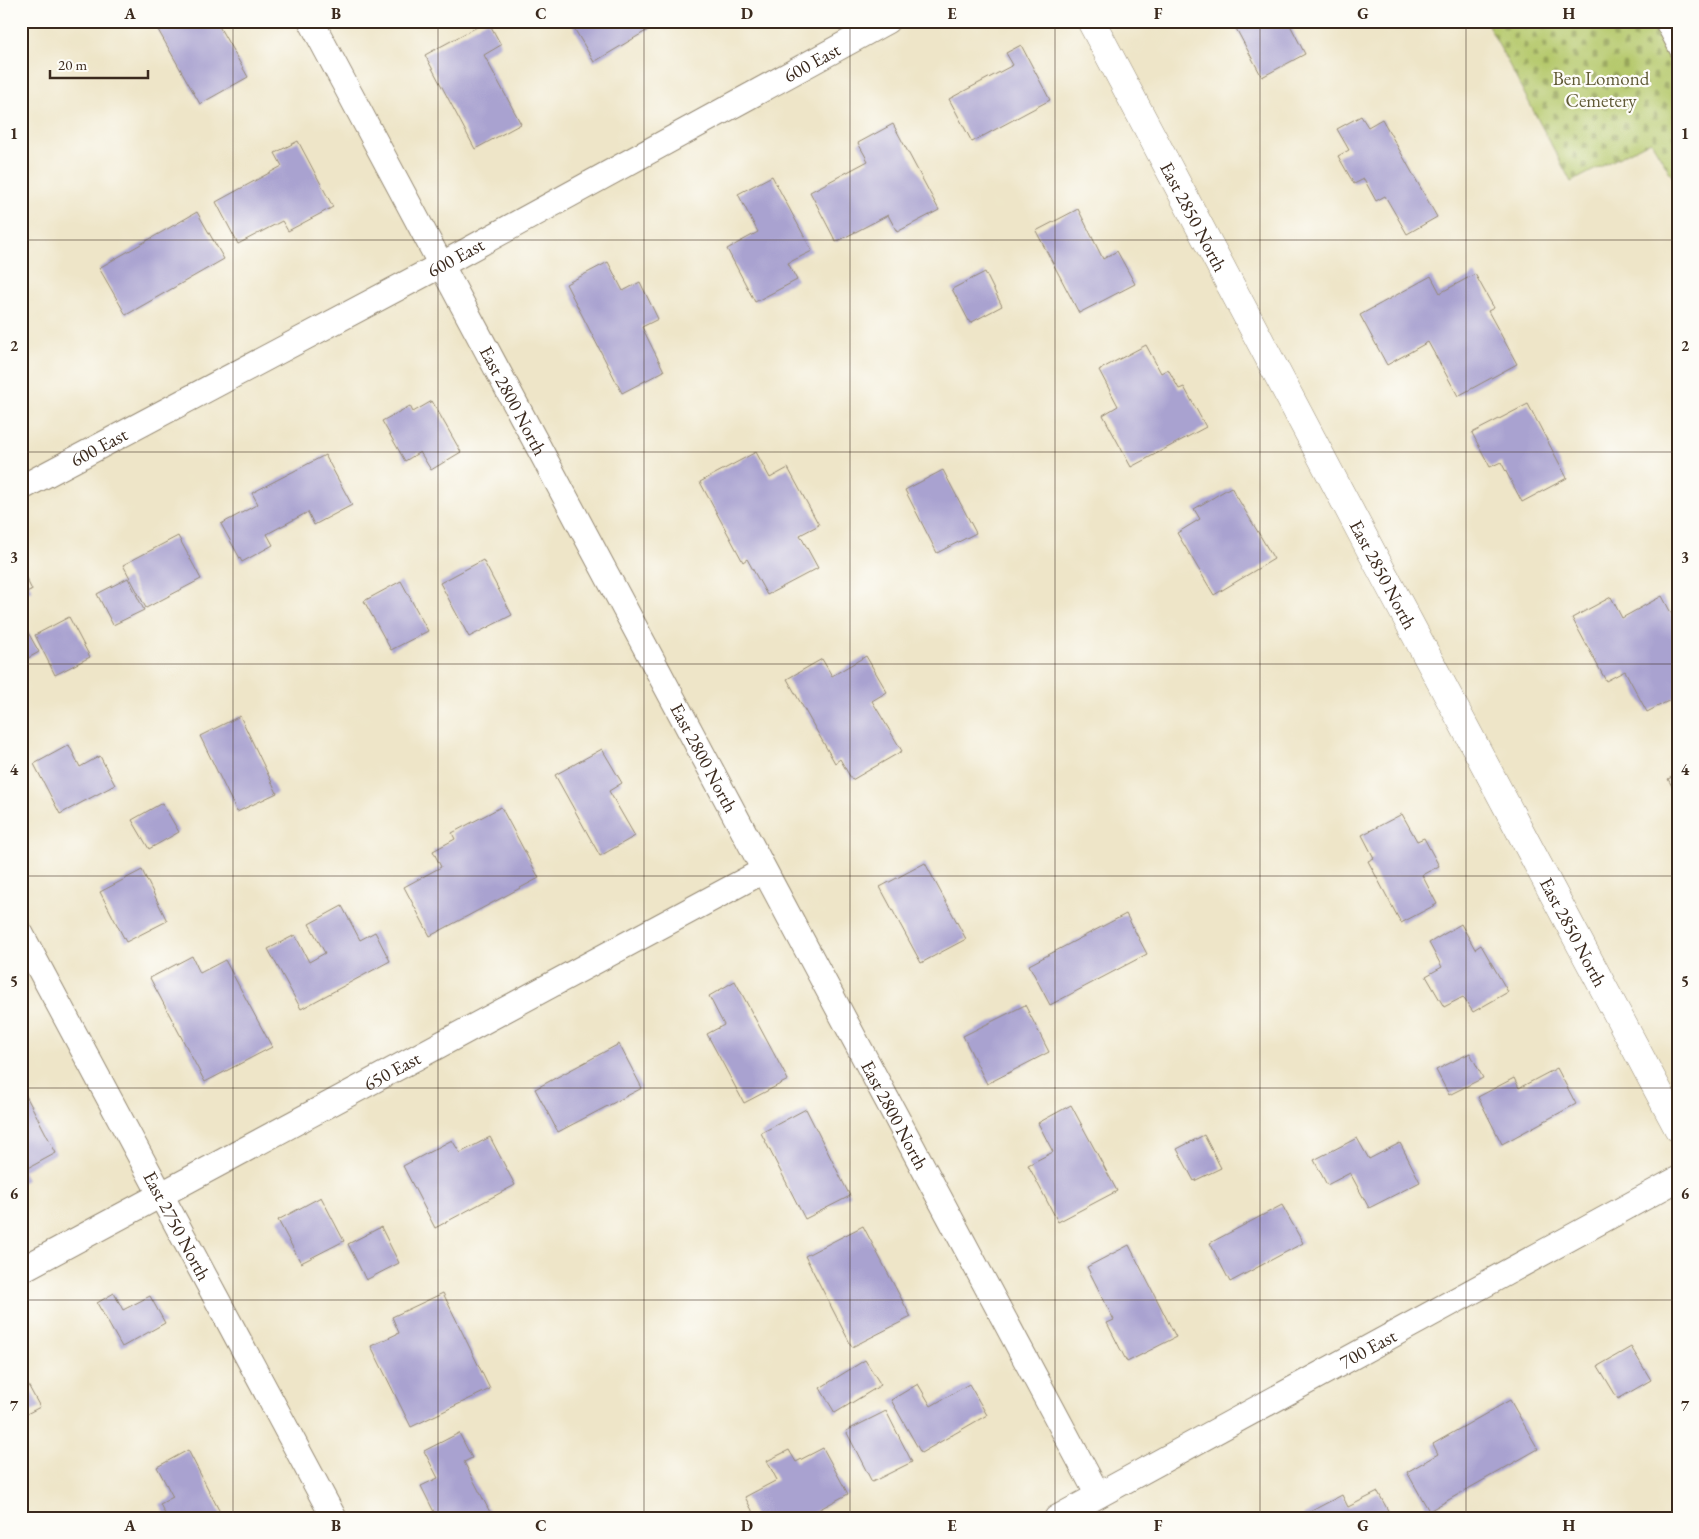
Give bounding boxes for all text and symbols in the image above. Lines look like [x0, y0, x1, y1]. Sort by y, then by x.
text: A [123, 3, 136, 24]
text: B [331, 3, 341, 24]
text: C [535, 3, 547, 24]
text: D [741, 3, 753, 24]
text: E [947, 3, 957, 24]
text: F [1154, 3, 1163, 24]
text: G [1357, 3, 1369, 24]
text: H [1563, 3, 1576, 24]
street label: 600 East [779, 37, 845, 88]
scale bar [50, 48, 148, 80]
text: 20 m [58, 55, 87, 74]
park label: Ben Lomond Cemetery [1553, 66, 1650, 113]
text: 1 [10, 123, 18, 144]
text: 1 [1681, 123, 1689, 144]
street label: East 2850 North [1154, 158, 1233, 276]
street label: 600 East [423, 232, 489, 283]
text: 2 [10, 335, 19, 356]
text: 2 [1681, 335, 1690, 356]
street label: East 2800 North [474, 341, 553, 460]
street label: 600 East [66, 422, 132, 473]
street label: East 2850 North [1344, 516, 1423, 634]
text: 3 [10, 547, 18, 568]
text: 3 [1681, 547, 1689, 568]
street label: East 2800 North [664, 699, 743, 817]
text: 4 [10, 759, 19, 780]
text: 4 [1681, 759, 1690, 780]
street label: East 2850 North [1534, 873, 1613, 992]
text: 5 [10, 971, 18, 992]
text: 5 [1681, 971, 1689, 992]
street label: 650 East [359, 1046, 425, 1097]
street label: East 2800 North [855, 1056, 934, 1174]
street label: East 2750 North [137, 1167, 217, 1285]
text: 6 [10, 1183, 19, 1204]
text: 6 [1681, 1183, 1690, 1204]
street label: 700 East [1335, 1323, 1401, 1374]
text: 7 [10, 1395, 19, 1416]
text: 7 [1681, 1395, 1690, 1416]
text: A [123, 1515, 136, 1536]
text: B [331, 1515, 341, 1536]
text: C [535, 1515, 547, 1536]
text: D [741, 1515, 753, 1536]
text: E [947, 1515, 957, 1536]
text: F [1154, 1515, 1163, 1536]
text: G [1357, 1515, 1369, 1536]
text: H [1563, 1515, 1576, 1536]

